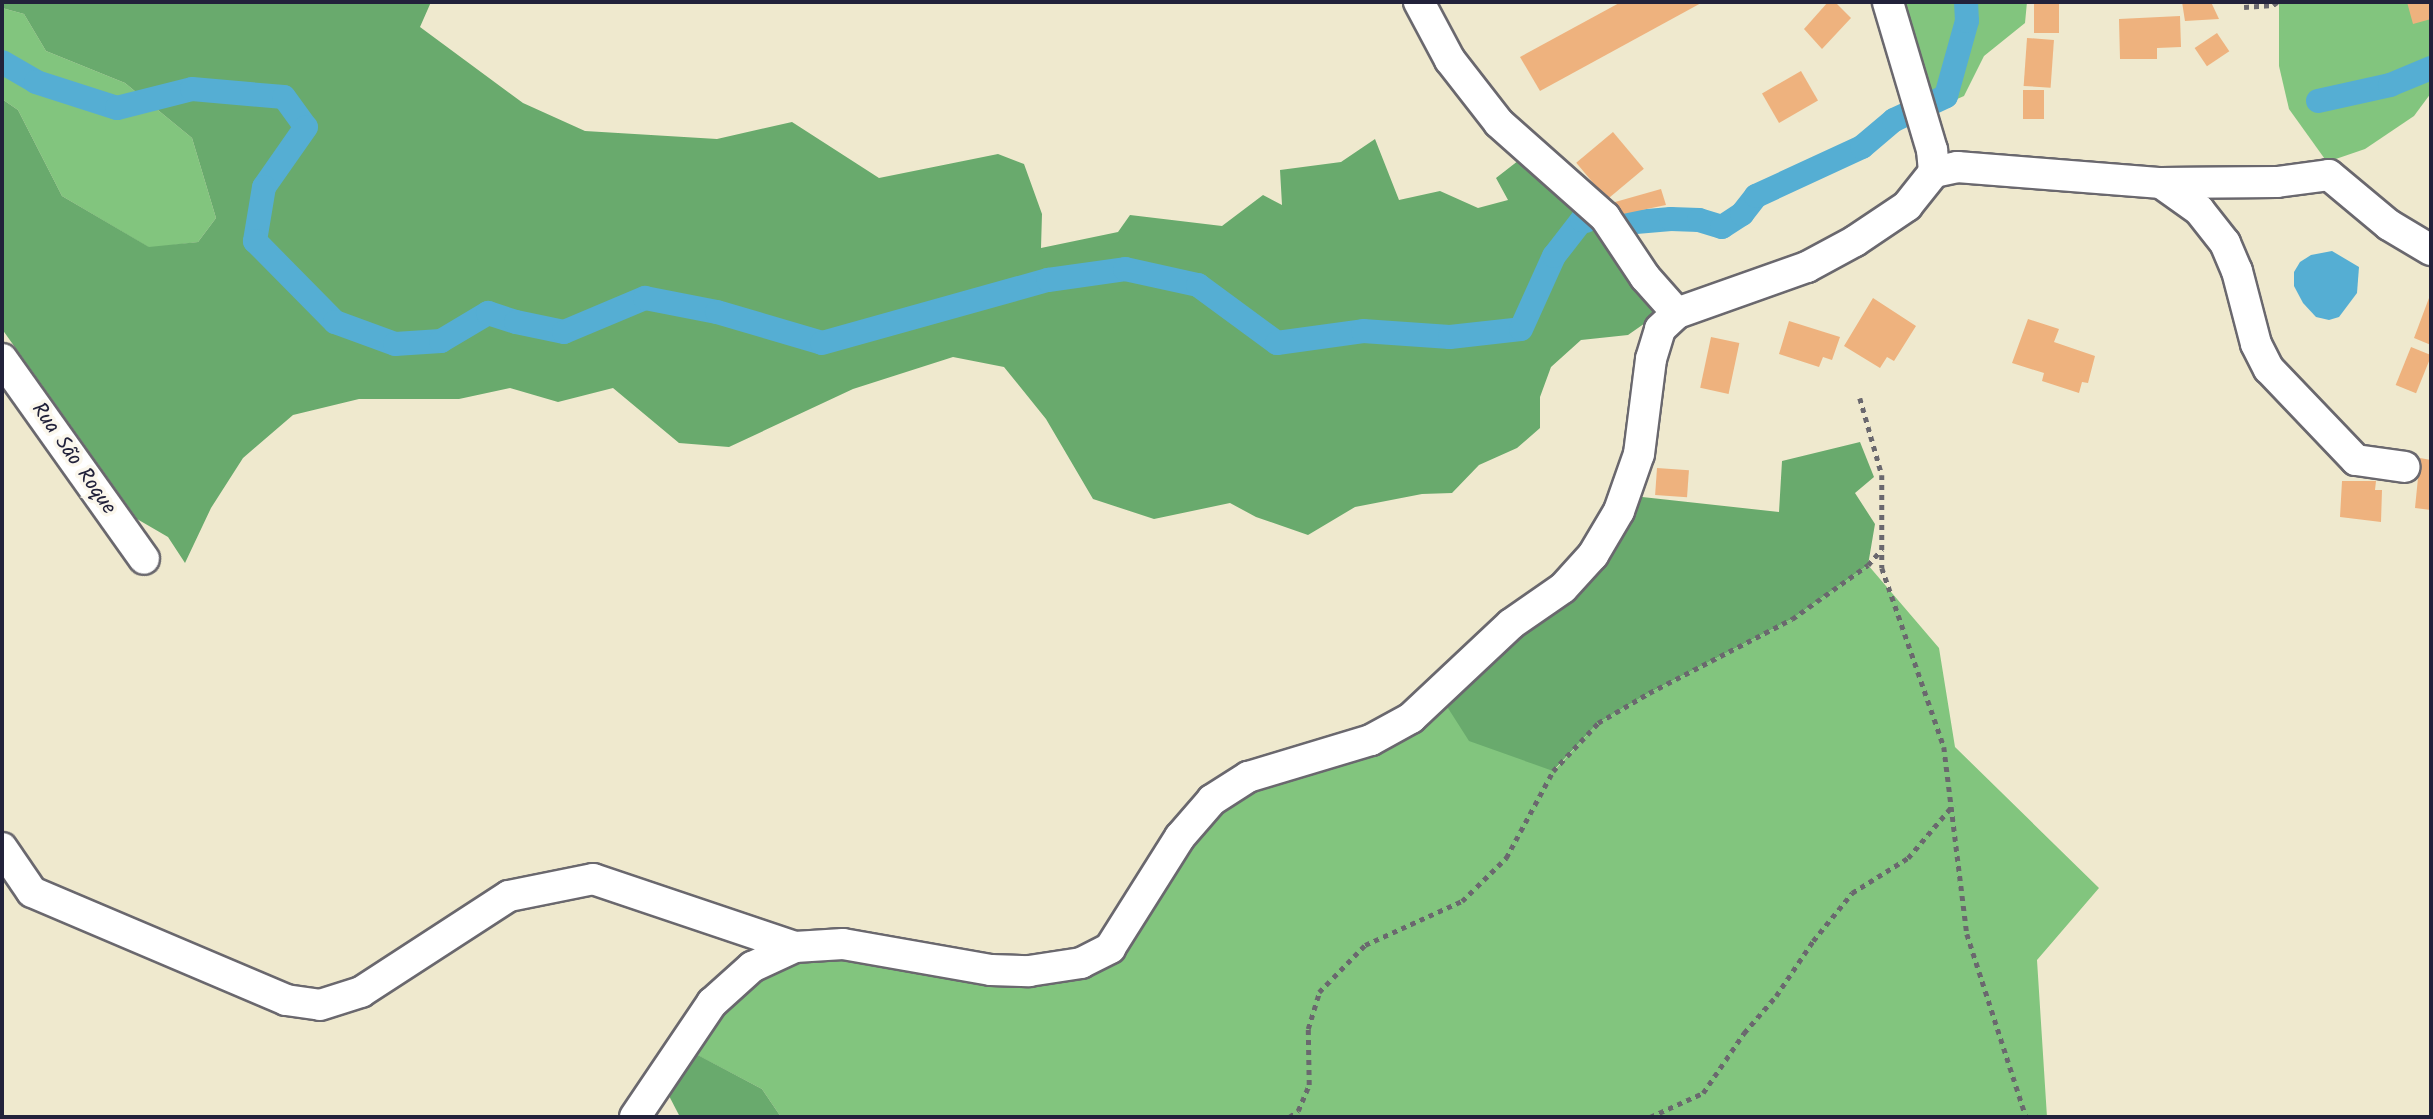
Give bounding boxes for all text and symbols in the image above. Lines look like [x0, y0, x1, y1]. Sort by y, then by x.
street label: Rua São Roque [25, 398, 121, 520]

